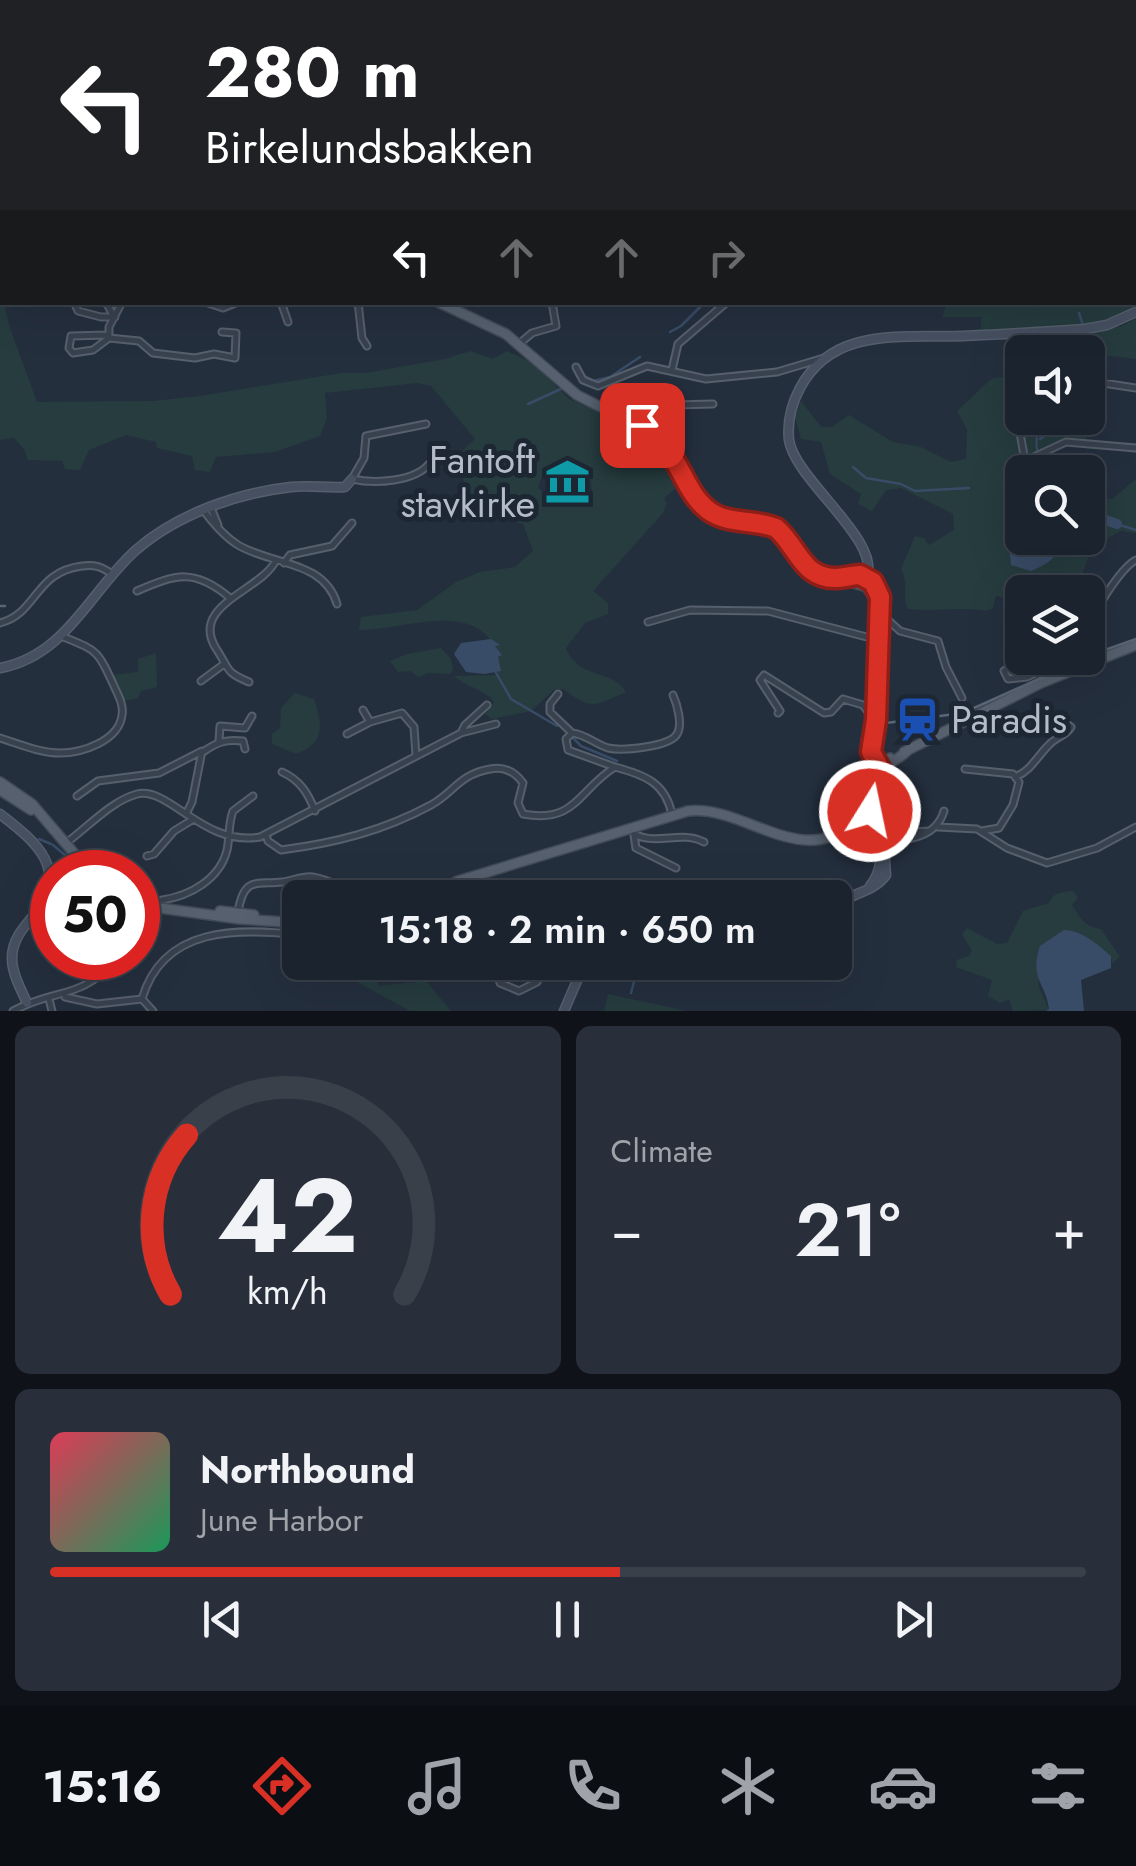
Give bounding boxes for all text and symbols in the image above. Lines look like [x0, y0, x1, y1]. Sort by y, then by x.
text: 280 m [205, 22, 420, 123]
icon: left [40, 40, 170, 170]
text: Birkelundsbakken [205, 115, 534, 180]
icon: left [384, 230, 439, 285]
icon: ahead [489, 230, 544, 285]
icon: ahead [594, 230, 649, 285]
icon: right [699, 230, 754, 285]
map controls [1005, 335, 1105, 675]
button: sound [1005, 335, 1105, 435]
pin [600, 383, 685, 468]
icon: arrive [615, 398, 670, 453]
place label: Fantoft stavkirke [400, 432, 535, 531]
button: search [1005, 455, 1105, 555]
museum icon: Fantoft stavkirke [544, 457, 592, 505]
button: layers [1005, 575, 1105, 675]
place label: Paradis [951, 692, 1067, 747]
station icon: Paradis [894, 695, 942, 743]
position arrow [818, 759, 922, 863]
speed limit sign: 50 [30, 850, 160, 980]
text: 15:18 · 2 min · 650 m [378, 902, 756, 957]
text: Climate [611, 1128, 713, 1174]
text: 42 [217, 1141, 358, 1291]
text: 21° [795, 1176, 900, 1284]
text: − [611, 1190, 643, 1270]
text: + [1052, 1190, 1086, 1270]
text: km/h [247, 1266, 328, 1317]
text: Northbound [200, 1442, 415, 1497]
text: June Harbor [200, 1497, 363, 1543]
icon: previous [195, 1592, 250, 1647]
icon: pause [540, 1592, 595, 1647]
icon: next [886, 1592, 941, 1647]
icon: directions [247, 1751, 317, 1821]
icon: music [402, 1751, 472, 1821]
icon: phone [558, 1751, 628, 1821]
icon: climate [713, 1751, 783, 1821]
icon: car [868, 1751, 938, 1821]
icon: filters [1023, 1751, 1093, 1821]
text: 15:16 [43, 1754, 162, 1819]

